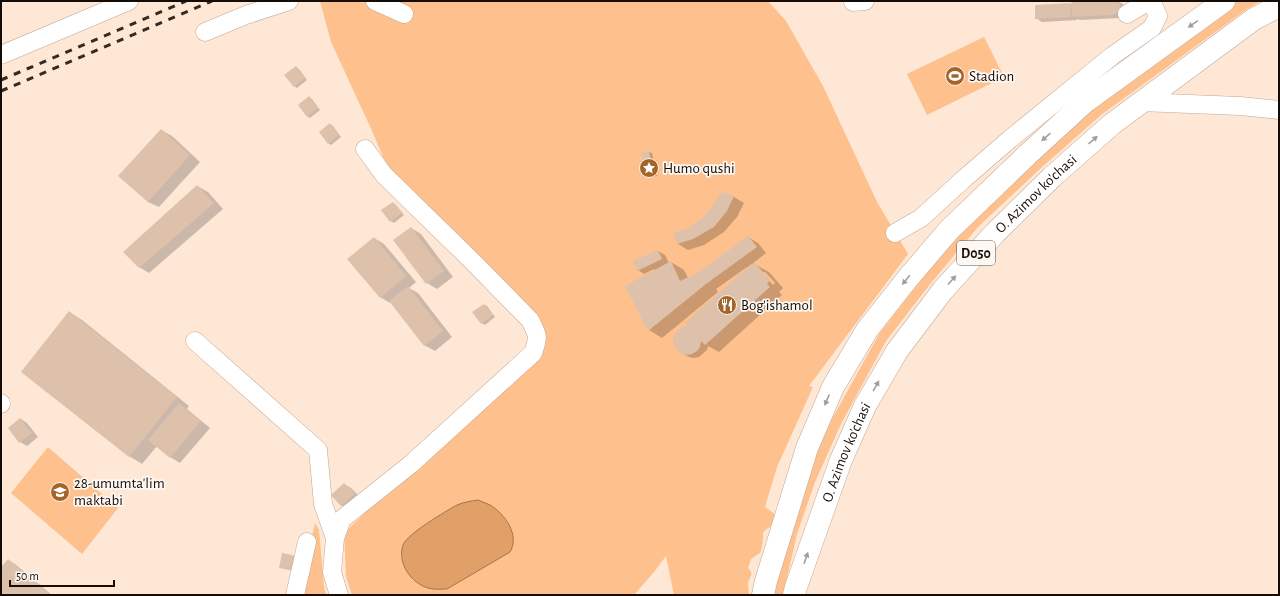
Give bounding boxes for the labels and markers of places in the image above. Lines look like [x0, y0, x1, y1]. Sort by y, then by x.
sports icon: Stadion [944, 65, 966, 87]
place label: Stadion [969, 69, 1014, 84]
place icon: Humo qushi [638, 157, 660, 179]
place label: Humo qushi [663, 161, 735, 176]
restaurant icon: Bog'ishamol [716, 294, 738, 316]
place label: Bog'ishamol [741, 298, 813, 313]
place label: 28-umumta'lim maktabi [74, 476, 165, 508]
school or university icon: 28-umumta'lim maktabi [49, 481, 71, 503]

